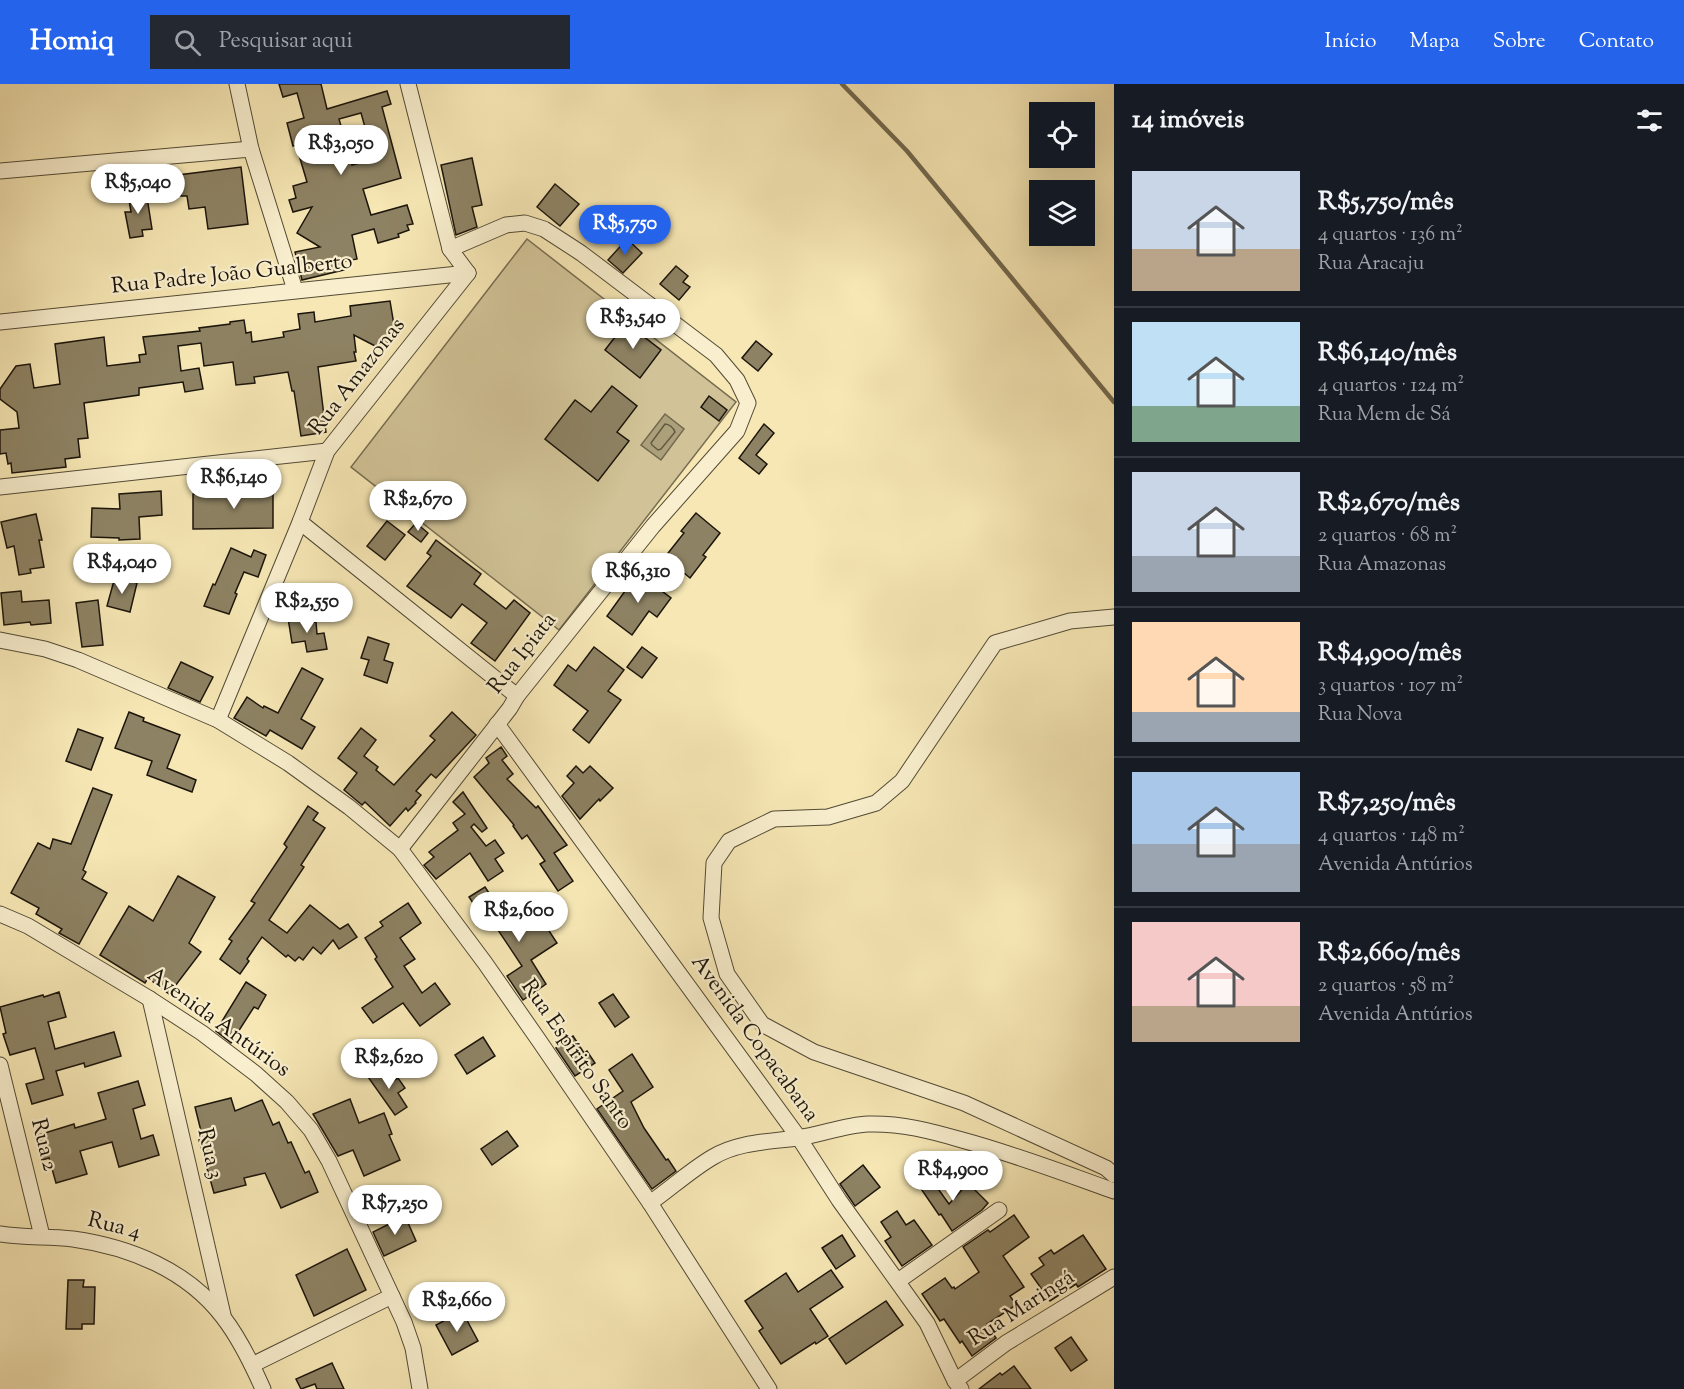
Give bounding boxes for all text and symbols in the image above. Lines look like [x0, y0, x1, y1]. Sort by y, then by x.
search box [150, 15, 570, 69]
text: Homiq [30, 22, 114, 62]
icon: search [171, 26, 204, 59]
text: Pesquisar aqui [219, 26, 353, 58]
text: Início [1325, 27, 1377, 57]
text: Mapa [1410, 27, 1460, 57]
text: Sobre [1493, 27, 1546, 57]
text: Contato [1579, 27, 1654, 57]
map controls [1029, 102, 1095, 246]
button: locate [1029, 102, 1095, 168]
text: 14 imóveis [1132, 102, 1244, 139]
icon: filters [1633, 104, 1666, 137]
pin: R$3,050 [286, 125, 396, 176]
text: R$3,050 [308, 130, 374, 159]
pin: R$5,040 [83, 164, 193, 215]
text: R$5,040 [105, 169, 171, 198]
button: layers [1029, 180, 1095, 246]
text: R$5,750/mês [1318, 184, 1454, 221]
icon: home [1180, 195, 1252, 267]
pin: R$5,750 [570, 205, 680, 256]
text: R$5,750 [593, 210, 657, 239]
text: 4 quartos · 136 m² [1318, 221, 1463, 250]
street label: Rua Padre João Gualberto [110, 246, 354, 304]
text: Rua Aracaju [1318, 250, 1424, 279]
pin: R$3,540 [578, 299, 688, 350]
text: R$3,540 [600, 304, 666, 333]
street label: Rua Amazonas [302, 312, 414, 442]
text: R$6,140/mês [1318, 335, 1457, 372]
icon: home [1180, 346, 1252, 418]
text: 4 quartos · 124 m² [1318, 372, 1464, 401]
text: Rua Mem de Sá [1318, 401, 1451, 430]
pin: R$6,140 [179, 459, 289, 510]
text: R$6,140 [201, 464, 267, 493]
pin: R$2,670 [363, 481, 473, 532]
text: R$2,670/mês [1318, 485, 1460, 522]
text: R$2,670 [383, 486, 453, 515]
icon: home [1180, 496, 1252, 568]
text: 2 quartos · 68 m² [1318, 522, 1457, 551]
pin: R$4,040 [67, 544, 177, 595]
text: R$4,040 [87, 549, 157, 578]
text: Rua Amazonas [1318, 551, 1446, 580]
pin: R$6,310 [583, 553, 693, 604]
text: R$6,310 [606, 558, 670, 587]
pin: R$2,550 [252, 583, 362, 634]
text: R$2,550 [275, 588, 339, 617]
street label: Rua Ipiata [481, 606, 565, 702]
text: R$4,900/mês [1318, 635, 1462, 672]
icon: home [1180, 646, 1252, 718]
text: 3 quartos · 107 m² [1318, 672, 1463, 701]
text: Rua Nova [1318, 701, 1403, 730]
text: R$7,250/mês [1318, 785, 1456, 822]
icon: home [1180, 796, 1252, 868]
text: 4 quartos · 148 m² [1318, 822, 1465, 851]
text: Avenida Antúrios [1318, 851, 1473, 880]
pin: R$2,600 [464, 892, 574, 943]
text: R$2,600 [484, 897, 554, 926]
text: R$2,660/mês [1318, 935, 1460, 972]
icon: home [1180, 946, 1252, 1018]
street label: Avenida Copacabana [682, 949, 826, 1129]
street label: Avenida Antúrios [140, 960, 296, 1086]
text: 2 quartos · 58 m² [1318, 972, 1454, 1001]
street label: Rua Espírito Santo [512, 973, 640, 1137]
text: Avenida Antúrios [1318, 1001, 1473, 1030]
pin: R$2,620 [334, 1039, 444, 1090]
text: R$2,620 [355, 1044, 423, 1073]
street label: Rua 2 [21, 1115, 65, 1175]
street label: Rua 3 [188, 1125, 230, 1183]
pin: R$4,900 [898, 1151, 1008, 1202]
text: R$4,900 [918, 1156, 988, 1185]
pin: R$7,250 [340, 1185, 450, 1236]
text: R$7,250 [362, 1190, 428, 1219]
street label: Rua 4 [84, 1205, 144, 1249]
street label: Rua Maringá [963, 1263, 1081, 1355]
pin: R$2,660 [402, 1282, 512, 1333]
text: R$2,660 [422, 1287, 492, 1316]

